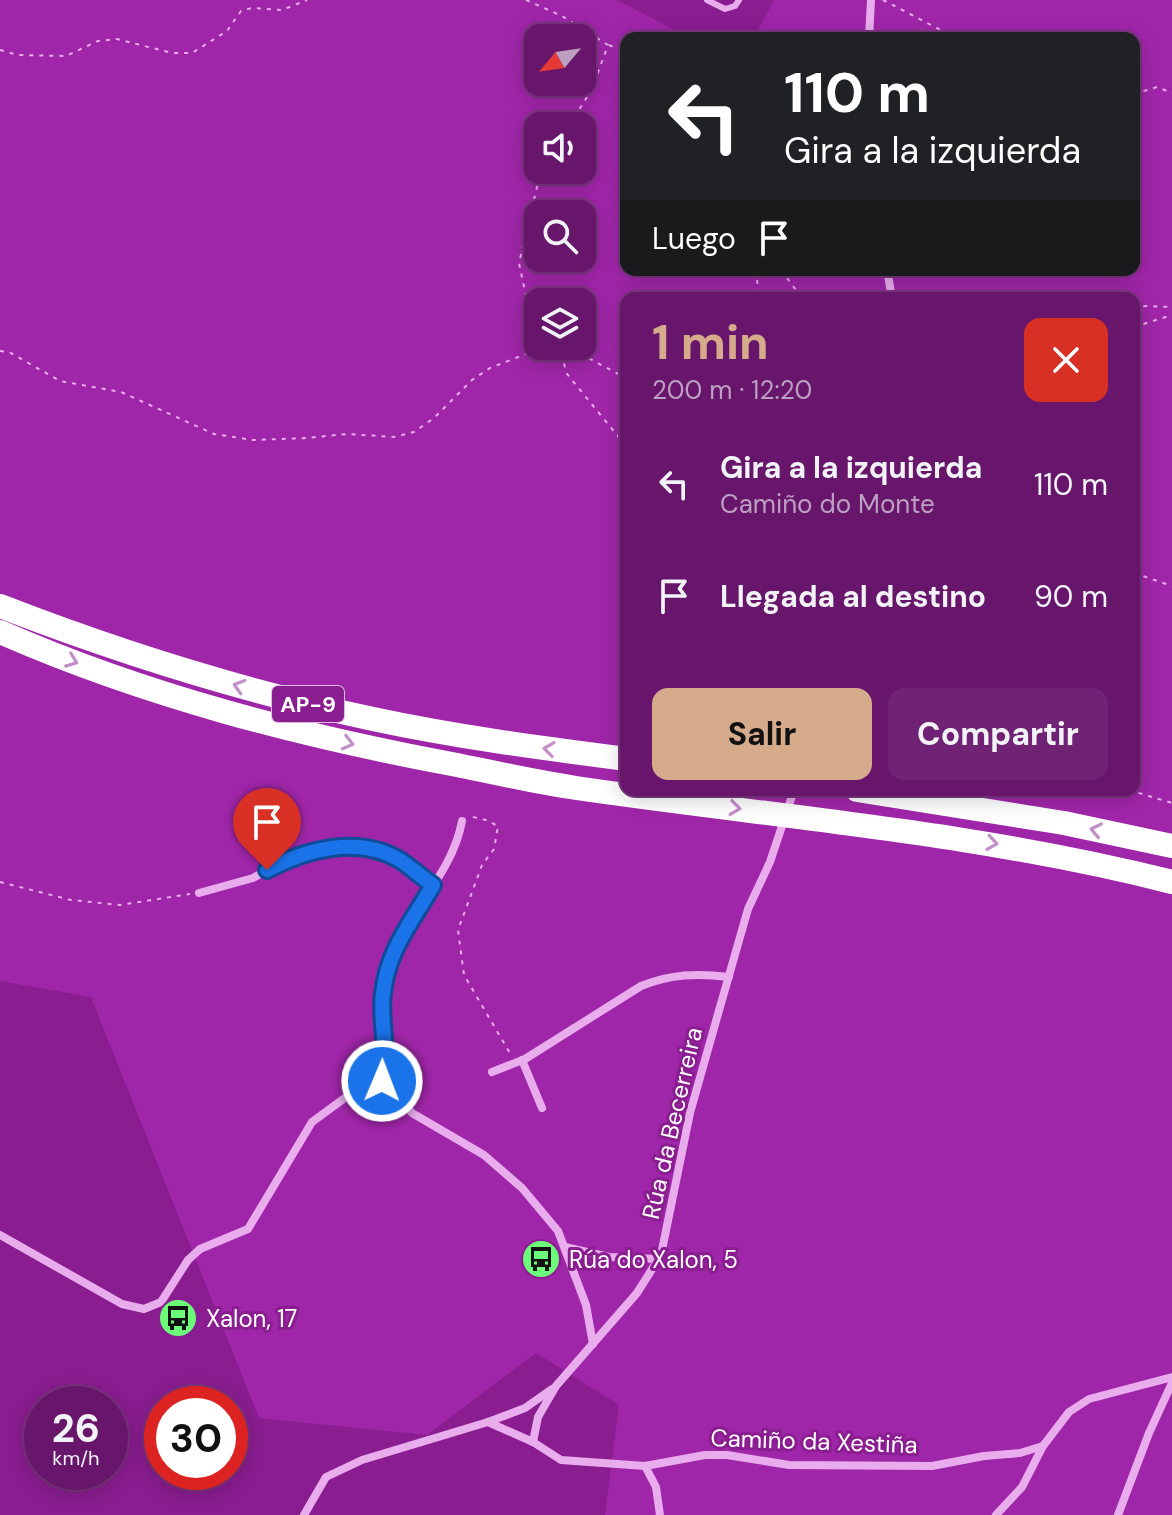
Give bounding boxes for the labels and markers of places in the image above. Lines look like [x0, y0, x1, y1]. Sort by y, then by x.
pin [233, 788, 301, 870]
bus stop icon: Rúa do Xalon, 5 [520, 1238, 562, 1280]
place label: Rúa do Xalon, 5 [569, 1244, 738, 1275]
bus stop icon: Xalon, 17 [157, 1297, 199, 1339]
place label: Xalon, 17 [206, 1303, 297, 1334]

